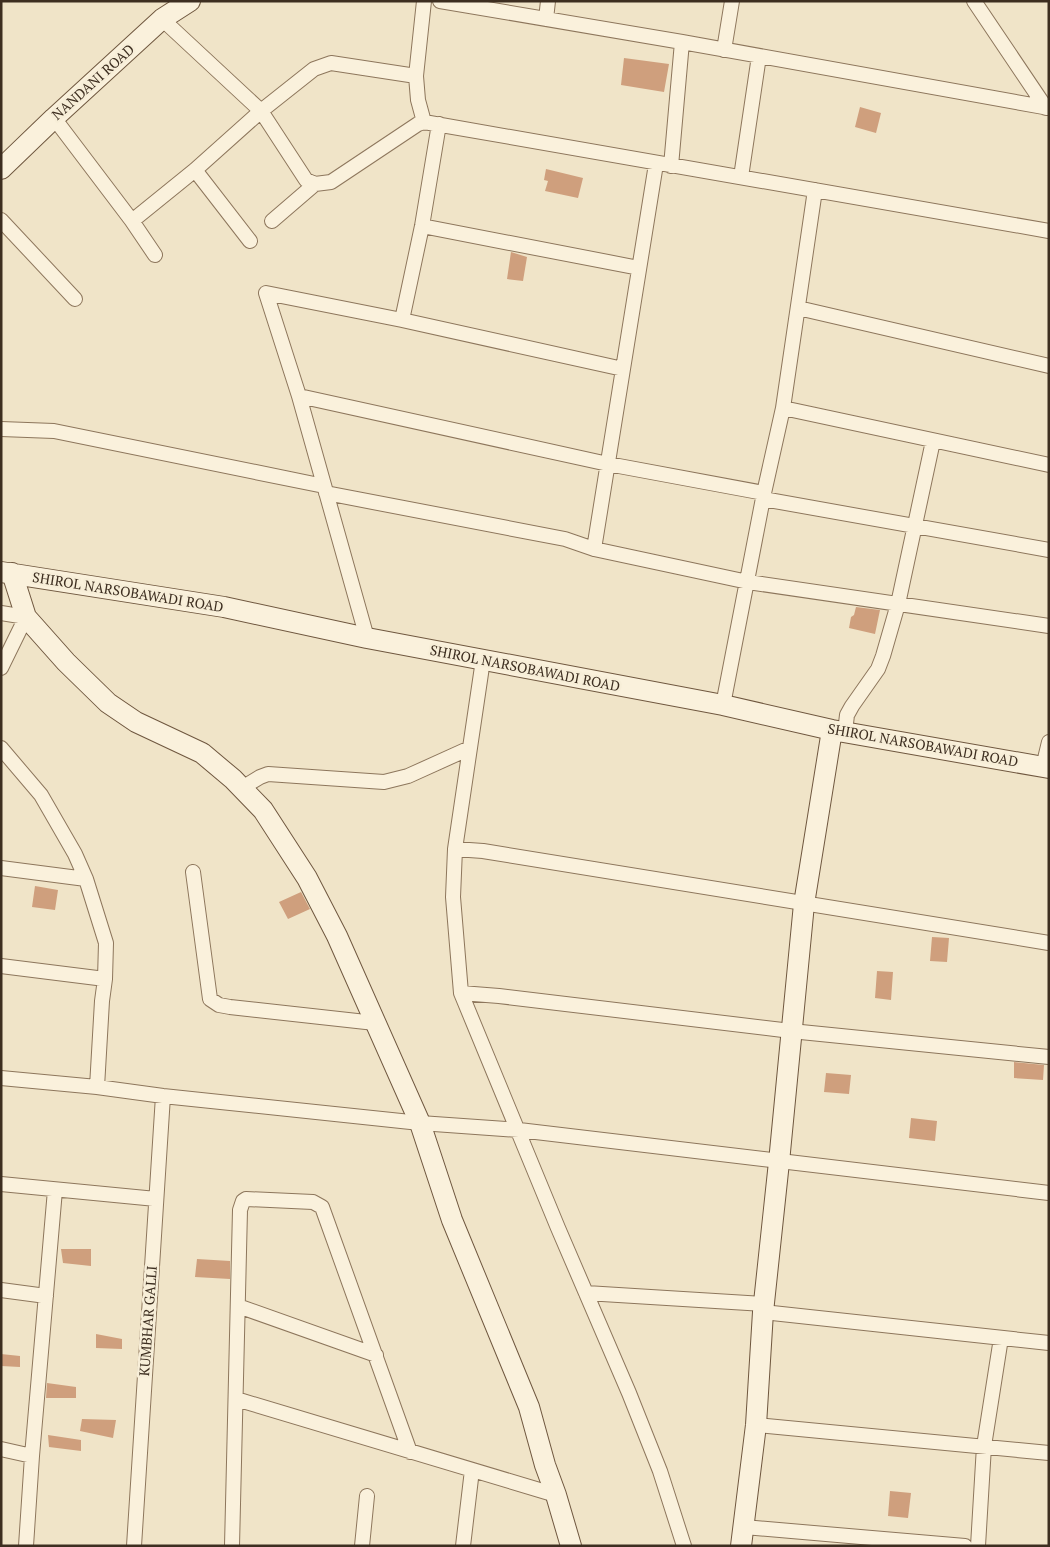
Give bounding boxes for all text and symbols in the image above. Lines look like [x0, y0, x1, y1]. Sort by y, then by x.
street label: NANDANI ROAD [47, 39, 138, 124]
street label: SHIROL NARSOBAWADI ROAD [31, 567, 225, 616]
street label: SHIROL NARSOBAWADI ROAD [428, 640, 622, 695]
street label: SHIROL NARSOBAWADI ROAD [826, 718, 1020, 771]
street label: KUMBHAR GALLI [134, 1265, 161, 1377]

